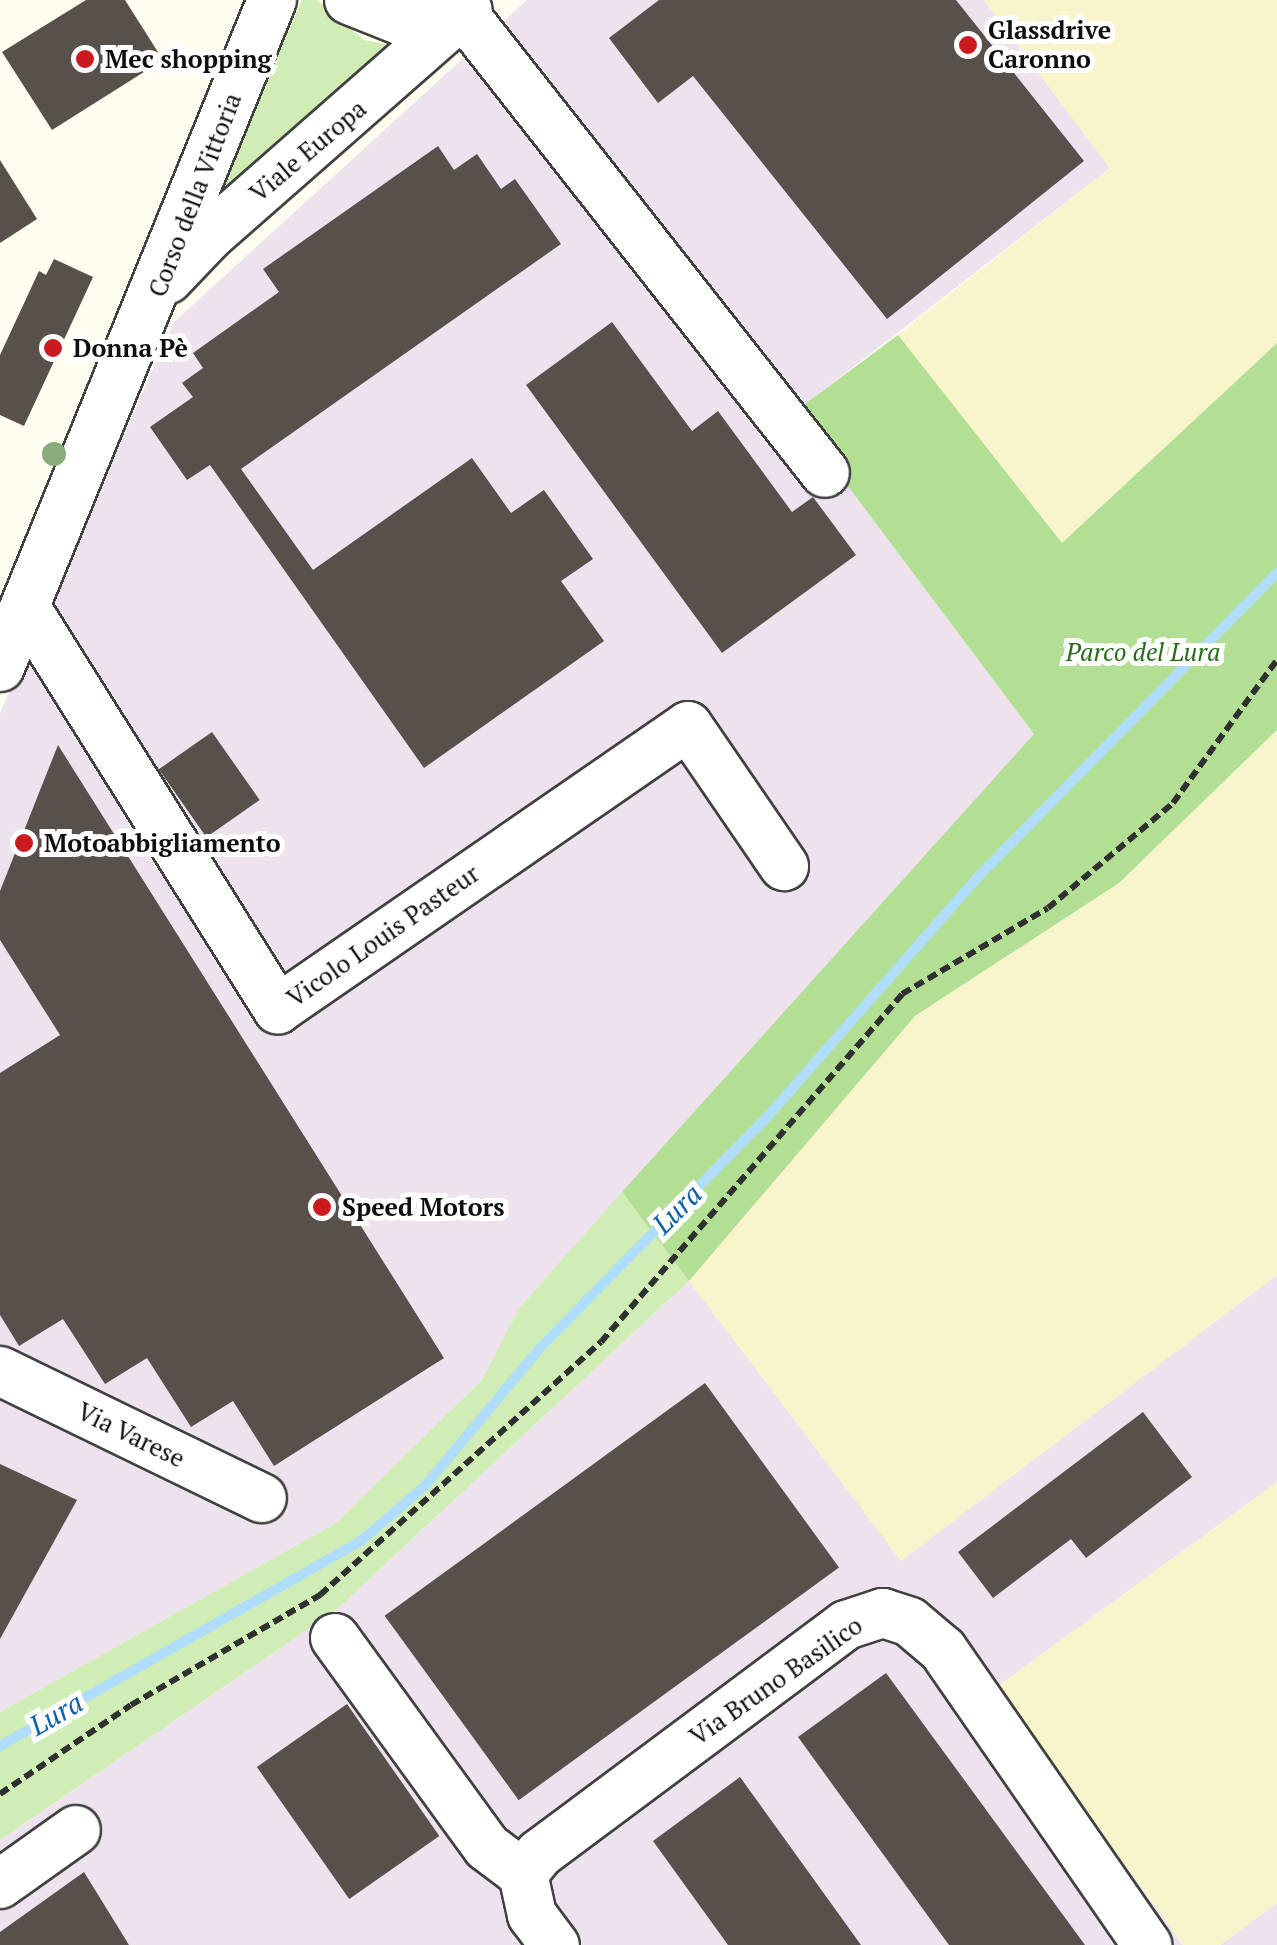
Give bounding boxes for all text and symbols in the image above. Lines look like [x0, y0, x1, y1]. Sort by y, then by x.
place label: Glassdrive Caronno [988, 16, 1111, 75]
marker: Glassdrive Caronno [957, 34, 979, 56]
place label: Mec shopping [105, 44, 272, 74]
marker: Mec shopping [74, 48, 96, 70]
street label: Corso della Vittoria [142, 89, 248, 301]
street label: Viale Europa [244, 94, 372, 208]
place label: Donna Pè [73, 333, 188, 363]
marker: Donna Pè [42, 337, 64, 359]
park label: Parco del Lura [1066, 637, 1220, 667]
place label: Motoabbigliamento [44, 828, 280, 858]
marker: Motoabbigliamento [13, 832, 35, 854]
street label: Vicolo Louis Pasteur [281, 858, 485, 1014]
water label: Lura [645, 1177, 709, 1241]
place label: Speed Motors [342, 1192, 505, 1222]
marker: Speed Motors [311, 1196, 333, 1218]
street label: Via Varese [72, 1396, 190, 1474]
street label: Via Bruno Basilico [684, 1610, 868, 1752]
water label: Lura [23, 1685, 89, 1743]

